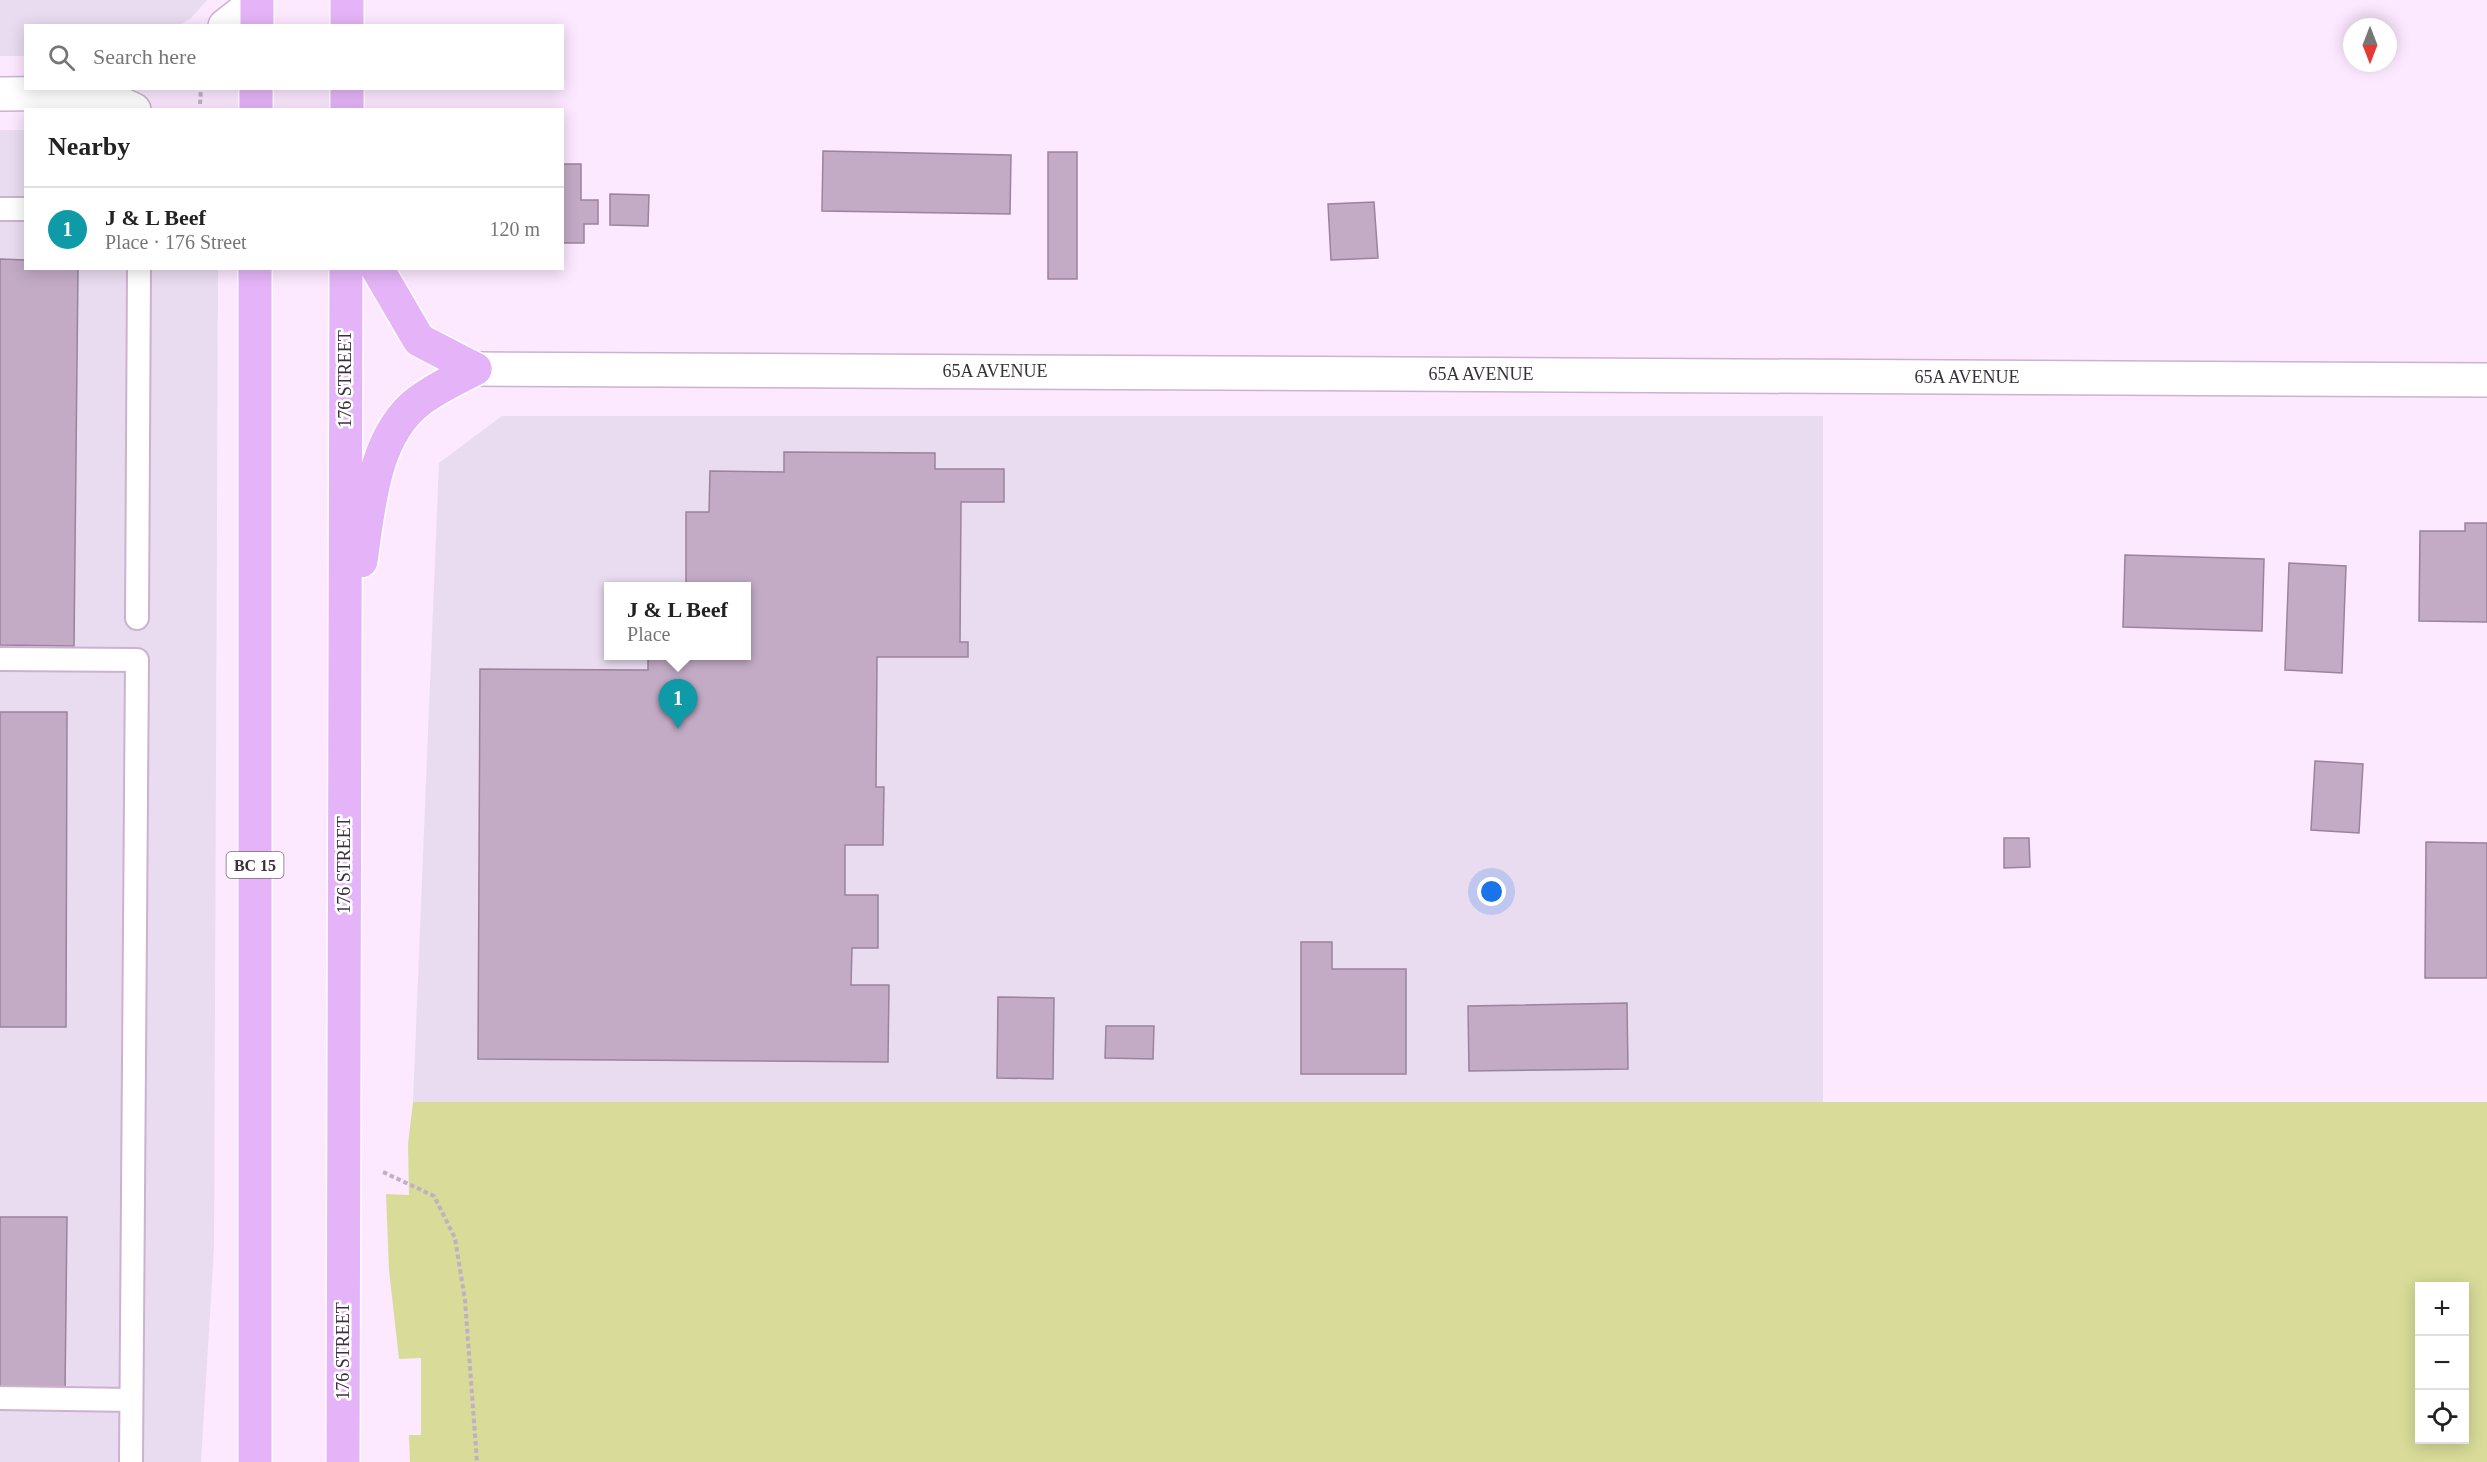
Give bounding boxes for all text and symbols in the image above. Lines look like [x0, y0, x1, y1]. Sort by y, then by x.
north arrow [2343, 18, 2397, 72]
search box [24, 24, 564, 90]
icon: search [45, 41, 78, 74]
text: Search here [93, 44, 196, 69]
text: Nearby [48, 132, 130, 161]
text: J & L Beef [105, 205, 206, 230]
text: 1 [63, 218, 73, 240]
text: 120 m [489, 218, 540, 240]
text: Place · 176 Street [105, 231, 247, 253]
street label: 176 STREET [335, 330, 355, 428]
street label: 65A AVENUE [942, 361, 1048, 381]
street label: 65A AVENUE [1428, 364, 1534, 384]
street label: 65A AVENUE [1914, 367, 2020, 387]
popup [604, 582, 751, 660]
text: J & L Beef [627, 597, 728, 622]
text: Place [627, 623, 670, 645]
pin: 1 [658, 680, 698, 729]
street label: 176 STREET [334, 816, 354, 914]
road number: BC 15 [226, 852, 284, 878]
your location [1477, 877, 1506, 906]
map controls [2415, 1282, 2469, 1444]
button: + [2415, 1282, 2469, 1336]
street label: 176 STREET [333, 1302, 353, 1400]
button: − [2415, 1336, 2469, 1390]
button: locate [2415, 1390, 2469, 1444]

